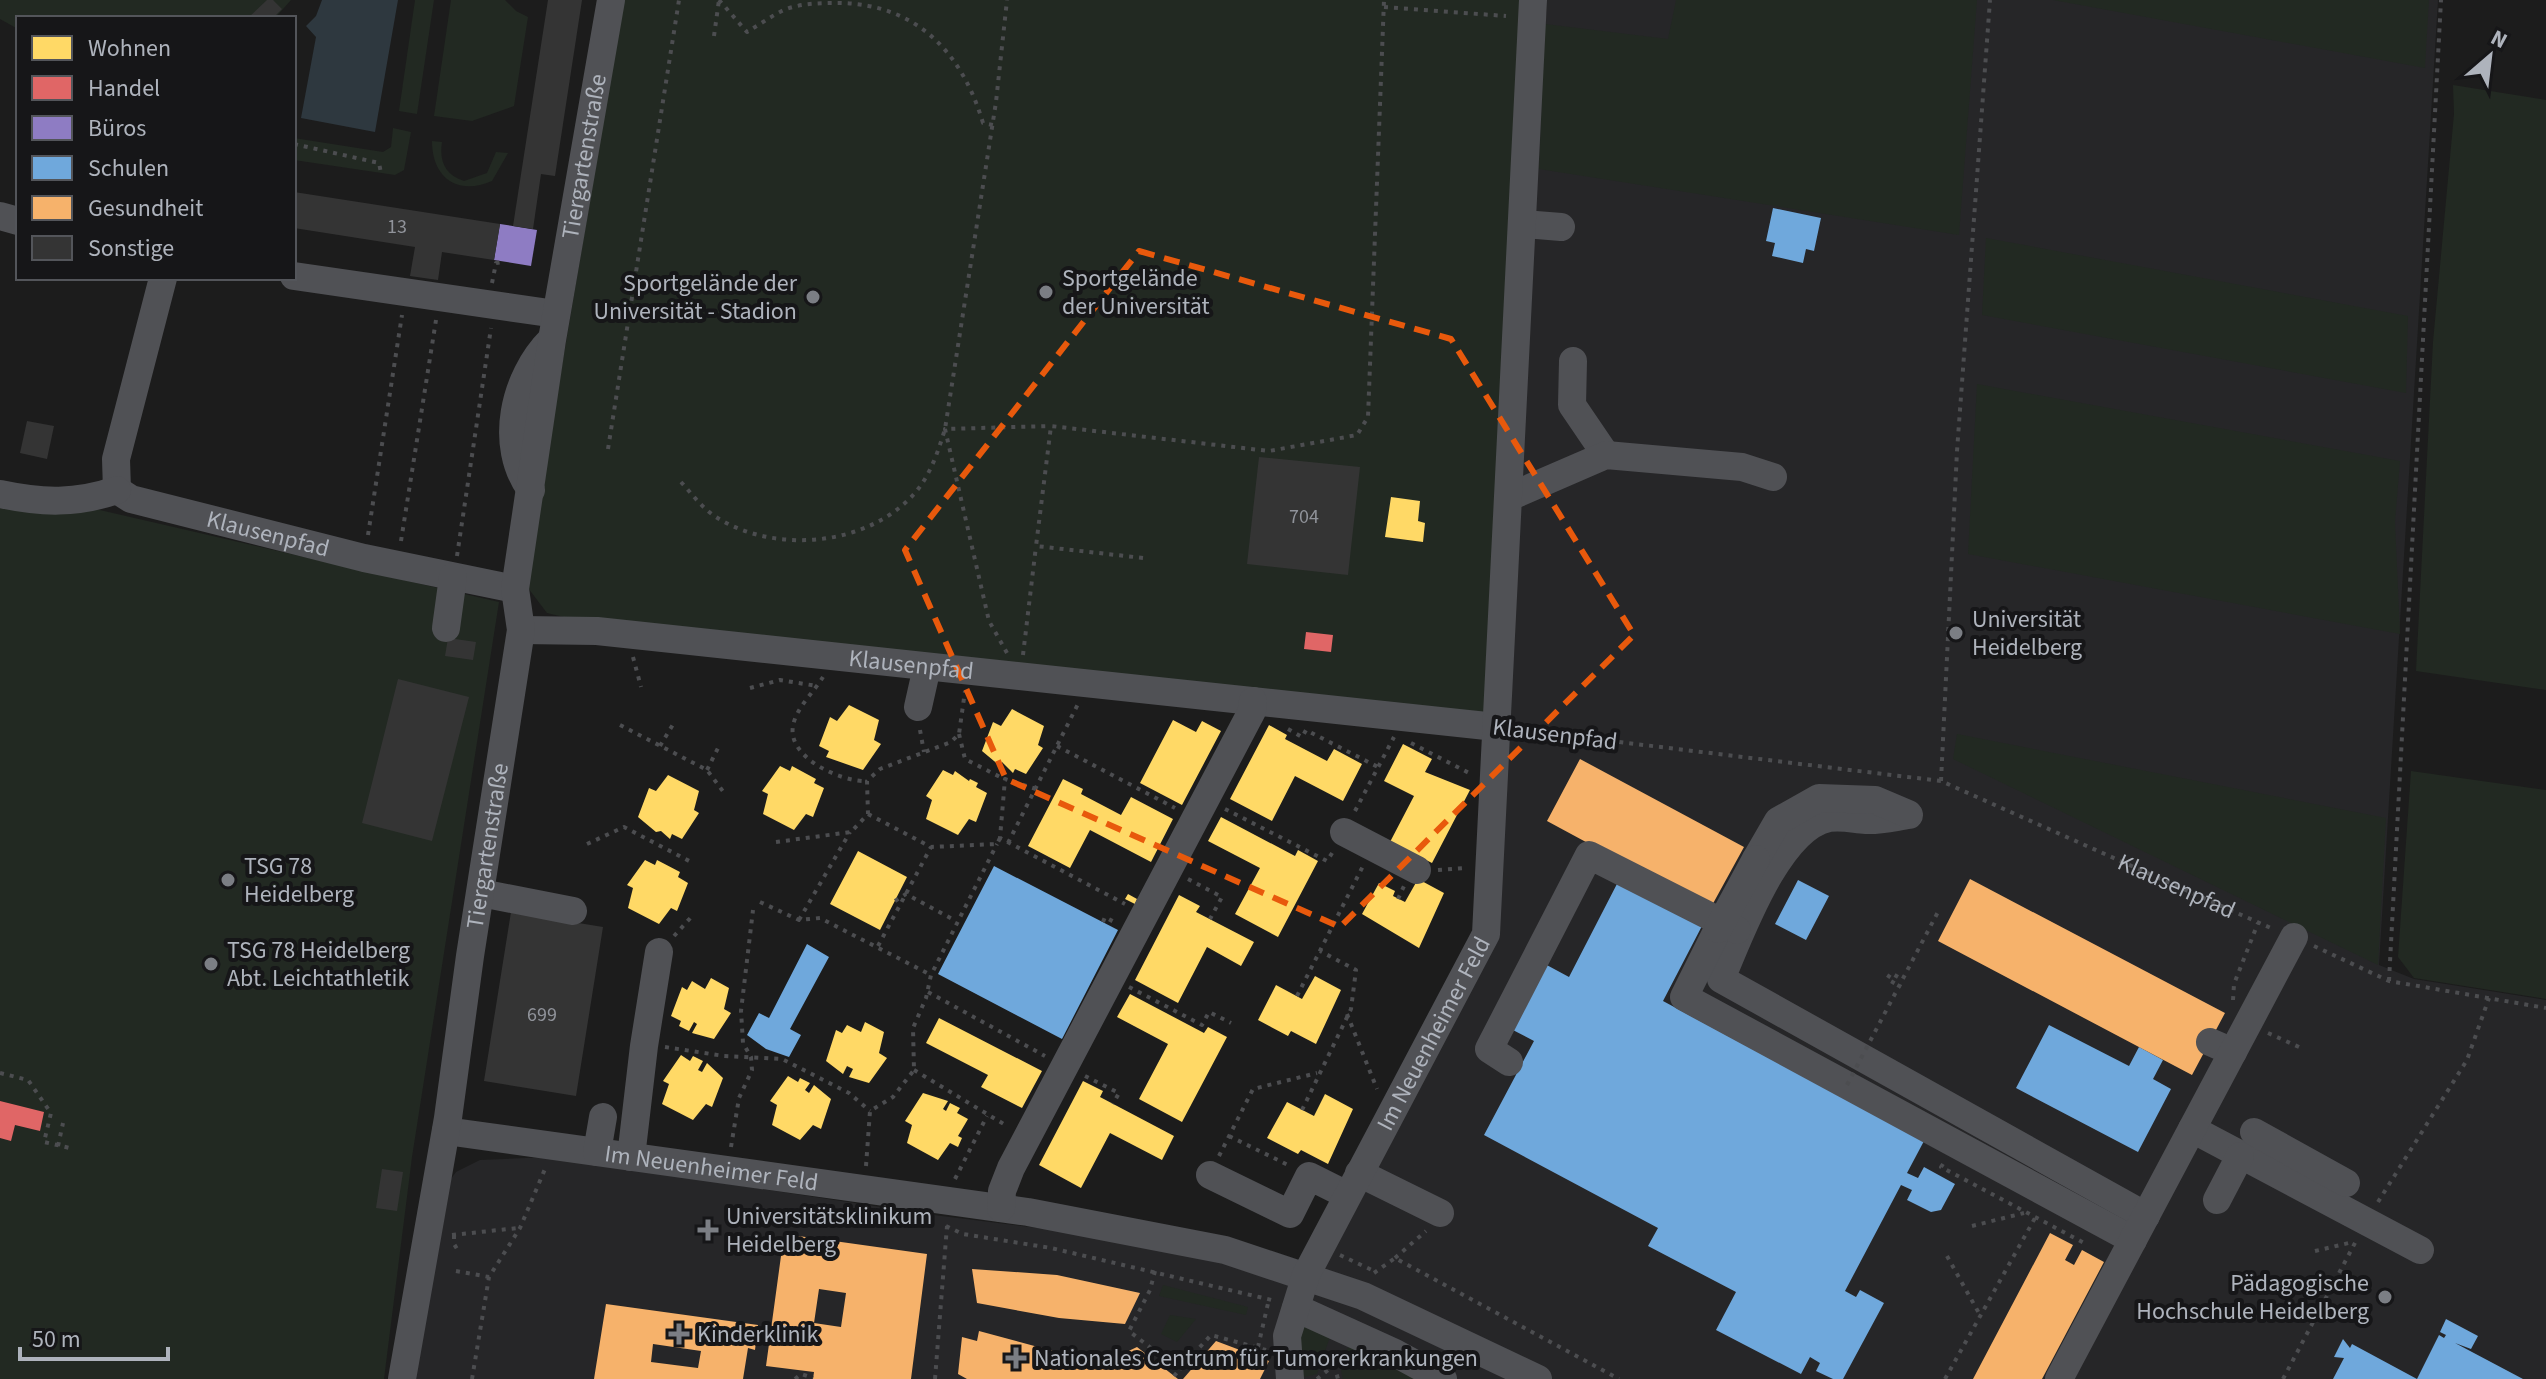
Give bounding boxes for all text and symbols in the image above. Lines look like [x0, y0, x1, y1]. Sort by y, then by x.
legend [16, 16, 296, 280]
north arrow [2450, 16, 2530, 96]
text: N [2485, 22, 2513, 57]
text: Wohnen [88, 31, 171, 66]
text: Handel [88, 71, 160, 106]
street label: Tiergartenstraße [553, 71, 616, 242]
text: Büros [88, 111, 146, 146]
text: Schulen [88, 151, 169, 186]
text: Gesundheit [88, 191, 203, 226]
house number: 13 [387, 213, 407, 241]
text: Sonstige [88, 231, 174, 266]
place label: Sportgelände der Universität [1062, 261, 1210, 324]
place label: Sportgelände der Universität - Stadion [593, 266, 798, 329]
marker: Sportgelände der Universität [1037, 283, 1055, 301]
marker: Sportgelände der Universität - Stadion [804, 288, 822, 306]
street label: Klausenpfad [203, 502, 333, 567]
house number: 704 [1289, 503, 1319, 531]
place label: Universität Heidelberg [1972, 602, 2082, 665]
marker: Universität Heidelberg [1947, 624, 1965, 642]
street label: Klausenpfad [847, 641, 975, 689]
street label: Klausenpfad [1491, 709, 1619, 760]
street label: Tiergartenstraße [458, 761, 518, 931]
street label: Klausenpfad [2112, 845, 2241, 928]
place label: TSG 78 Heidelberg [244, 849, 354, 912]
marker: TSG 78 Heidelberg [219, 871, 237, 889]
street label: Im Neuenheimer Feld [1368, 930, 1500, 1137]
place label: TSG 78 Heidelberg Abt. Leichtathletik [227, 933, 410, 996]
marker: TSG 78 Heidelberg Abt. Leichtathletik [202, 955, 220, 973]
house number: 699 [527, 1001, 557, 1029]
street label: Im Neuenheimer Feld [602, 1136, 820, 1201]
place label: Universitätsklinikum Heidelberg [726, 1199, 932, 1262]
marker: Universitätsklinikum Heidelberg [697, 1219, 719, 1241]
place label: Pädagogische Hochschule Heidelberg [2136, 1266, 2369, 1329]
marker: Pädagogische Hochschule Heidelberg [2376, 1288, 2394, 1306]
scale bar [20, 1311, 168, 1361]
place label: Kinderklinik [697, 1317, 818, 1352]
text: 50 m [32, 1322, 81, 1357]
marker: Kinderklinik [668, 1323, 690, 1345]
place label: Nationales Centrum für Tumorerkrankungen [1034, 1341, 1478, 1376]
marker: Nationales Centrum für Tumorerkrankungen [1005, 1347, 1027, 1369]

